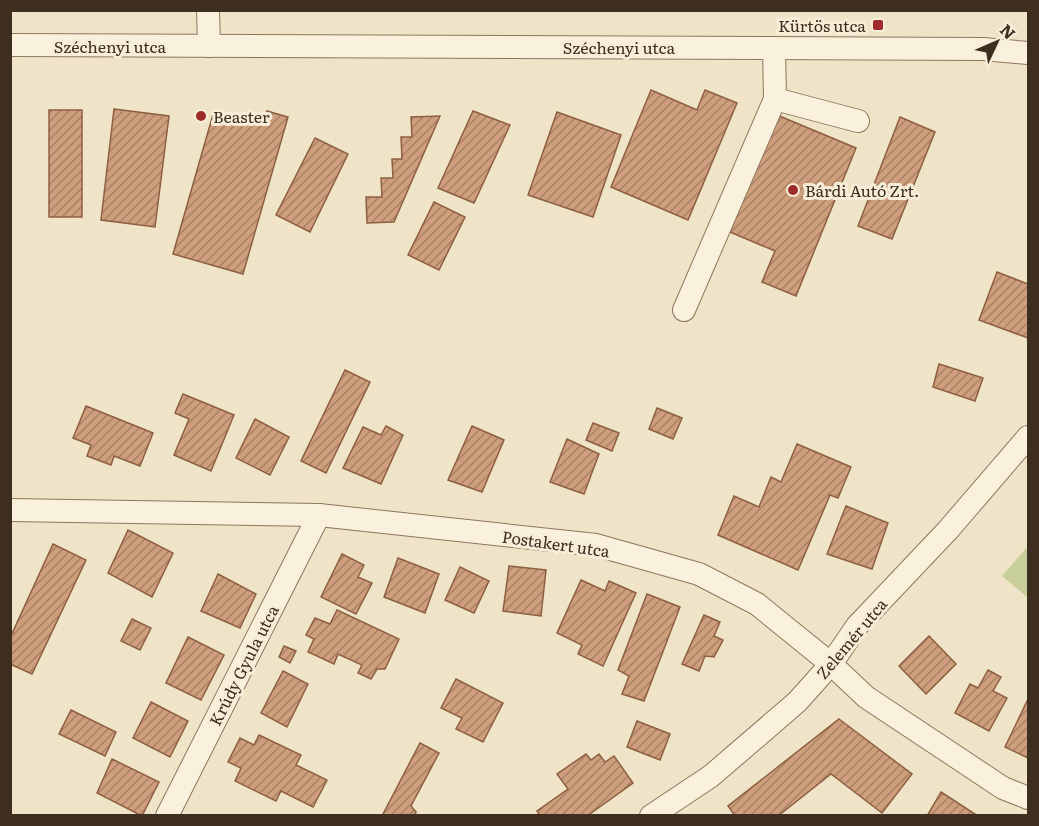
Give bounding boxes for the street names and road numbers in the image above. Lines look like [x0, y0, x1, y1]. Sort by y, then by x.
street label: Széchenyi utca [54, 34, 167, 58]
street label: Széchenyi utca [563, 35, 676, 59]
street label: Postakert utca [501, 524, 612, 562]
street label: Zelemér utca [810, 592, 892, 684]
street label: Krúdy Gyula utca [202, 600, 284, 729]

